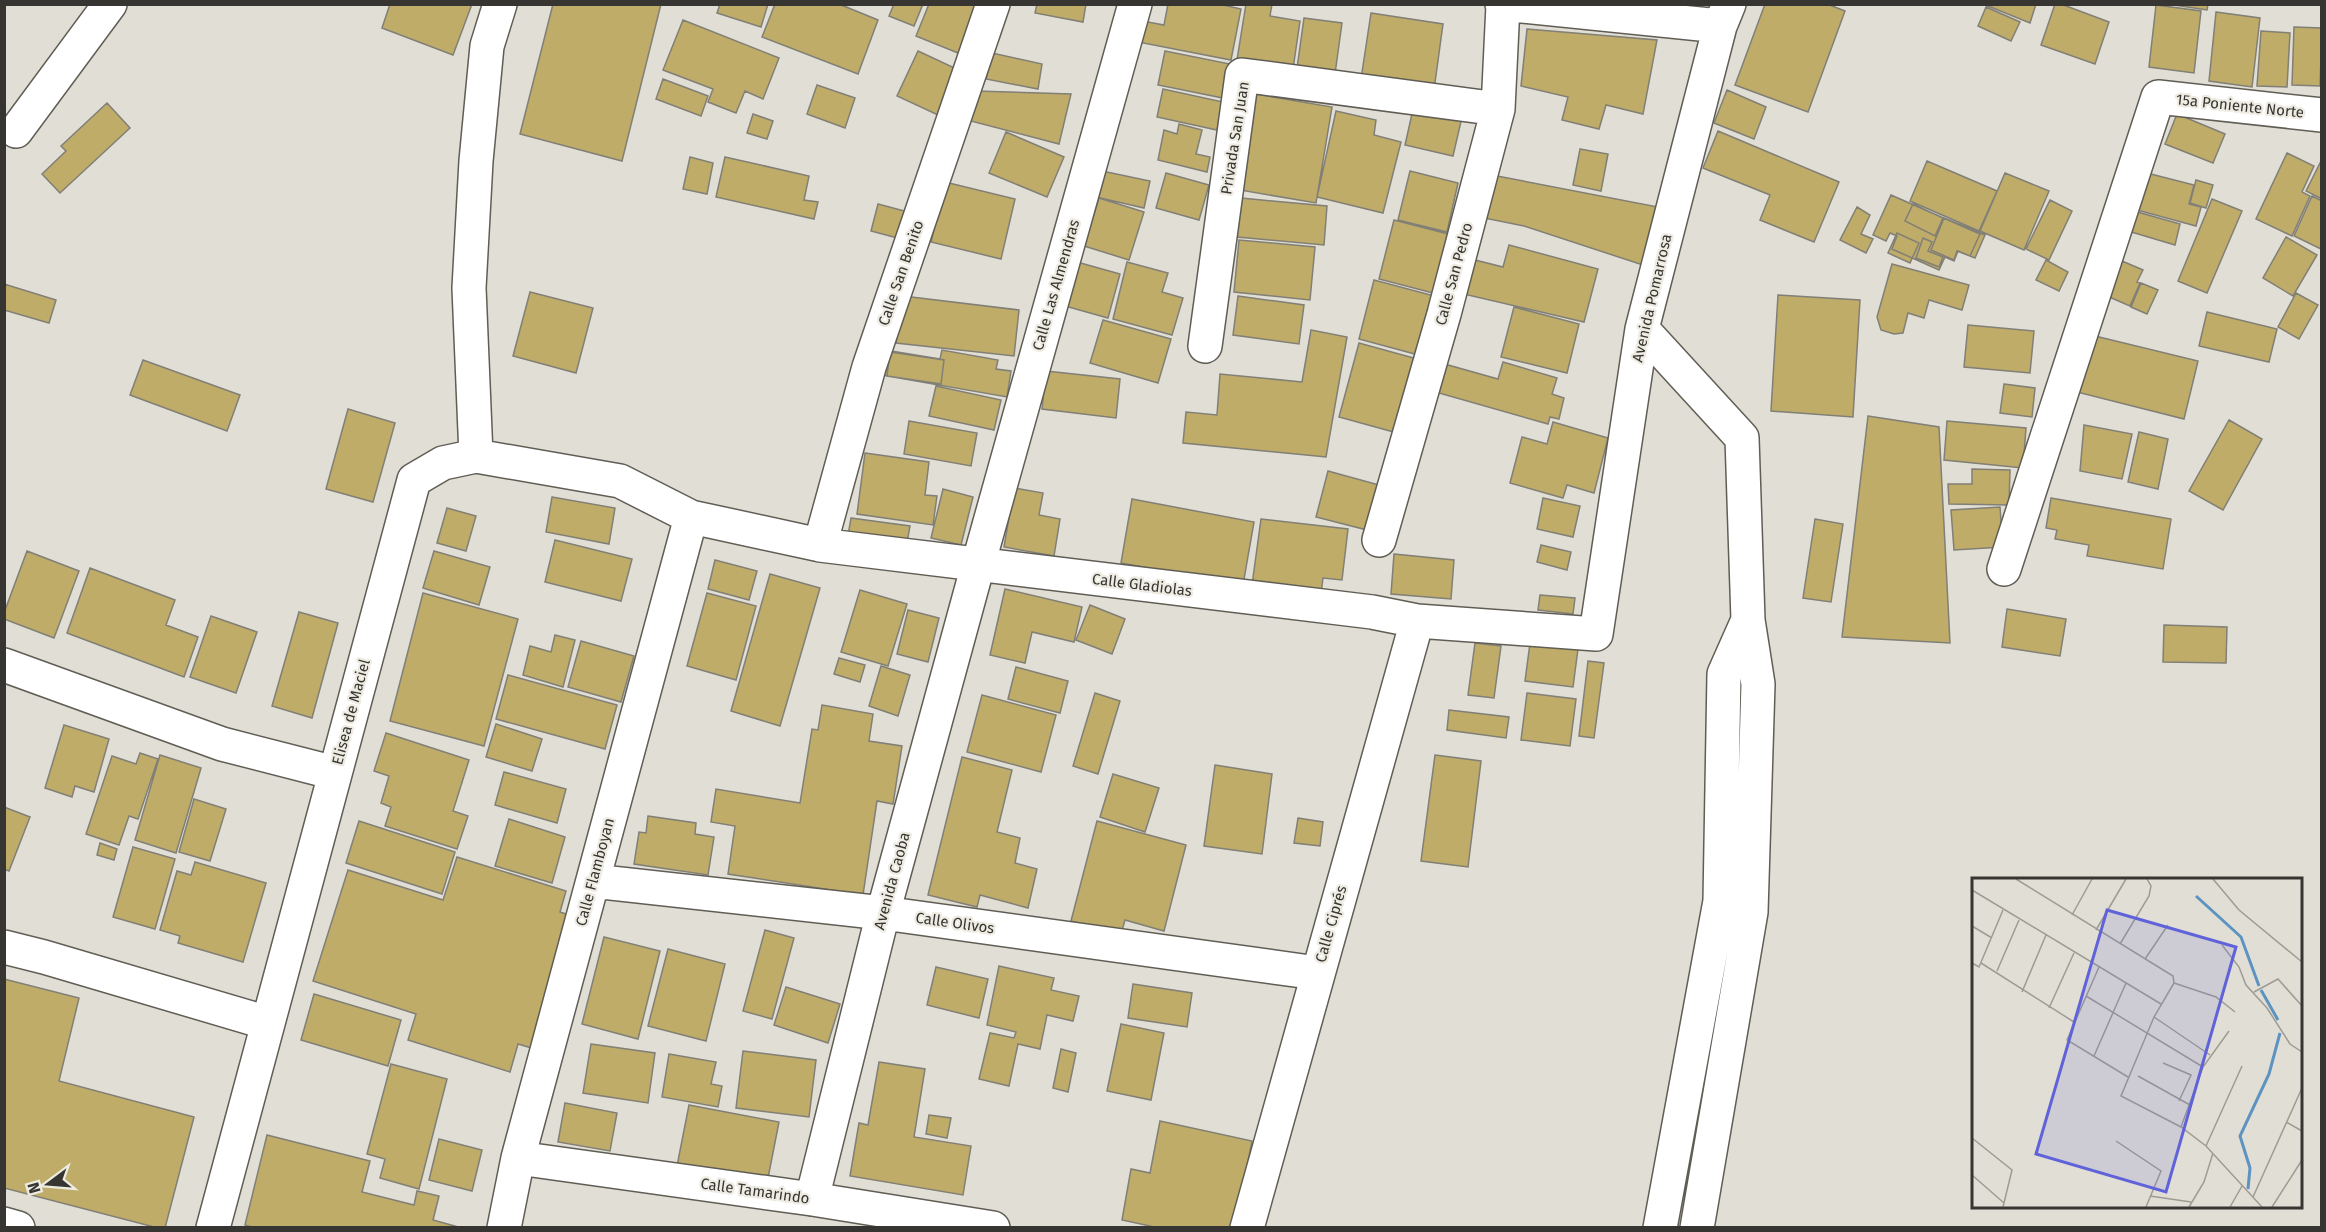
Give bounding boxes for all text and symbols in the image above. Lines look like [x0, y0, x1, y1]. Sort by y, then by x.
street label: Privada San Juan [1217, 80, 1253, 196]
street label: 15a Poniente Norte [2175, 90, 2305, 122]
street label: Calle Las Almendras [1029, 217, 1083, 353]
street label: Calle San Benito [875, 218, 927, 328]
street label: Calle San Pedro [1432, 221, 1476, 327]
street label: Avenida Pomarrosa [1628, 232, 1676, 364]
street label: Calle Gladiolas [1091, 570, 1193, 600]
street label: Elisea de Maciel [328, 657, 374, 767]
street label: Calle Flamboyan [572, 816, 618, 928]
street label: Avenida Caoba [870, 830, 914, 932]
inset map [1972, 878, 2302, 1208]
street label: Calle Ciprés [1311, 883, 1351, 965]
street label: Calle Olivos [915, 909, 995, 937]
north arrow [18, 1154, 78, 1214]
street label: Calle Tamarindo [699, 1174, 811, 1208]
text: N [23, 1180, 45, 1196]

